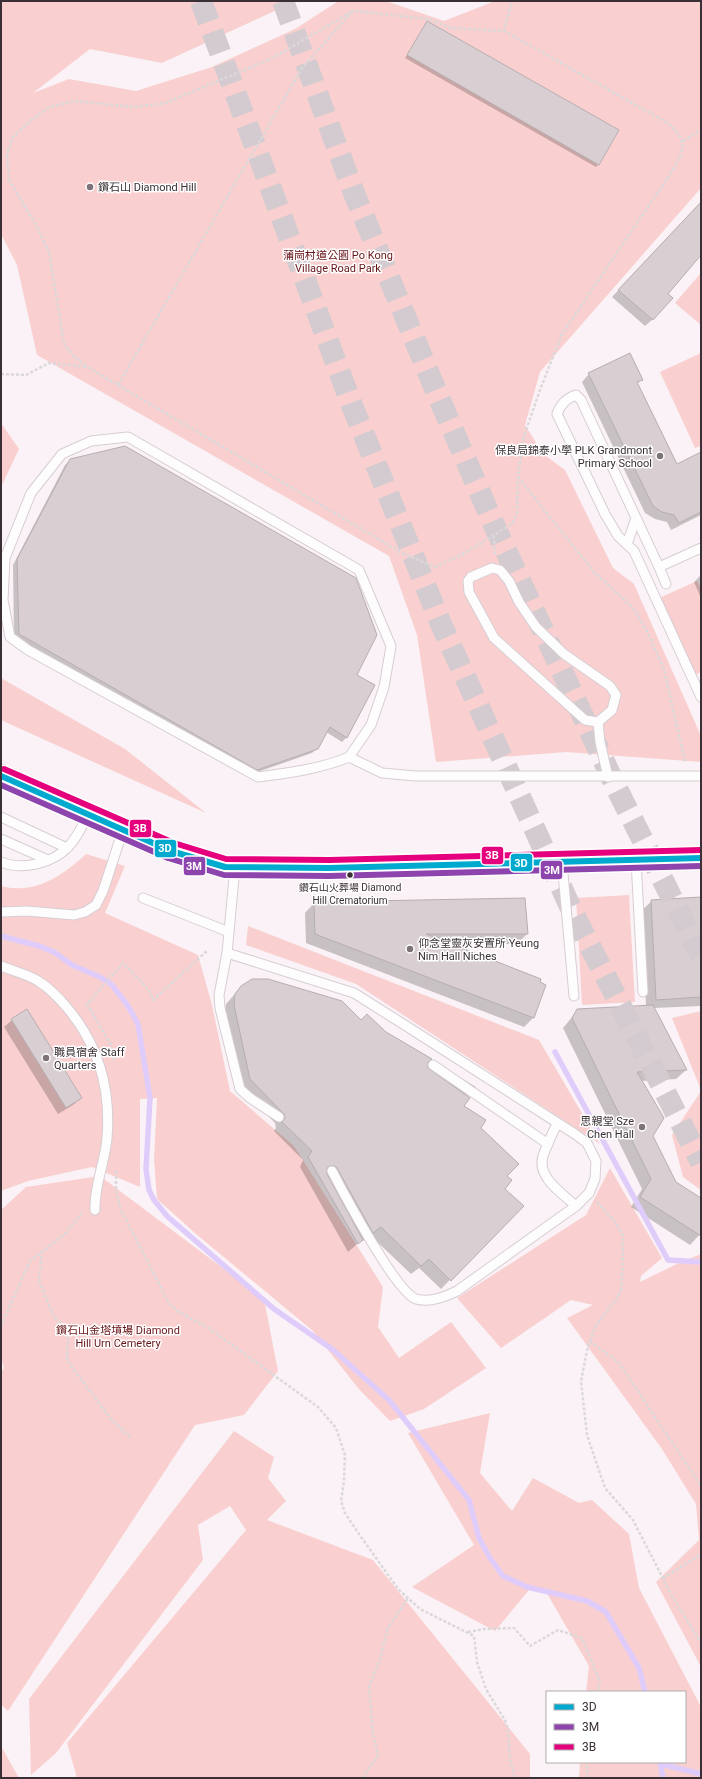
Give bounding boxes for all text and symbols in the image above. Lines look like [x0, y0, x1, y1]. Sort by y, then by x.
place label: 鑽石山 Diamond Hill [98, 181, 196, 194]
marker: 鑽石山 Diamond Hill [85, 182, 95, 192]
park label: 蒲崗村道公園 Po Kong Village Road Park [283, 249, 393, 275]
place label: 保良局錦泰小學 PLK Grandmont Primary School [495, 444, 652, 470]
marker: 保良局錦泰小學 PLK Grandmont Primary School [655, 451, 665, 461]
line badge: 3B [129, 819, 152, 838]
text: 3B [133, 822, 147, 835]
line badge: 3D [154, 839, 177, 858]
text: 3D [158, 842, 172, 855]
line badge: 3B [481, 846, 504, 865]
text: 3B [485, 849, 499, 862]
line badge: 3D [510, 853, 533, 872]
line badge: 3M [183, 856, 206, 876]
text: 3D [514, 857, 528, 870]
text: 3M [186, 860, 202, 873]
line badge: 3M [540, 860, 563, 880]
text: 3M [544, 864, 560, 877]
marker: 鑽石山火葬場 Diamond Hill Crematorium [345, 870, 355, 880]
place label: 鑽石山火葬場 Diamond Hill Crematorium [299, 882, 401, 906]
place label: 仰念堂靈灰安置所 Yeung Nim Hall Niches [418, 937, 539, 963]
marker: 仰念堂靈灰安置所 Yeung Nim Hall Niches [405, 944, 415, 954]
place label: 職員宿舍 Staff Quarters [54, 1046, 125, 1072]
marker: 職員宿舍 Staff Quarters [41, 1053, 51, 1063]
place label: 思親堂 Sze Chen Hall [581, 1115, 634, 1141]
marker: 思親堂 Sze Chen Hall [637, 1122, 647, 1132]
park label: 鑽石山金塔墳場 Diamond Hill Urn Cemetery [56, 1324, 180, 1350]
legend [546, 1691, 686, 1763]
text: 3D [582, 1700, 597, 1714]
text: 3M [582, 1720, 599, 1734]
text: 3B [582, 1740, 596, 1754]

